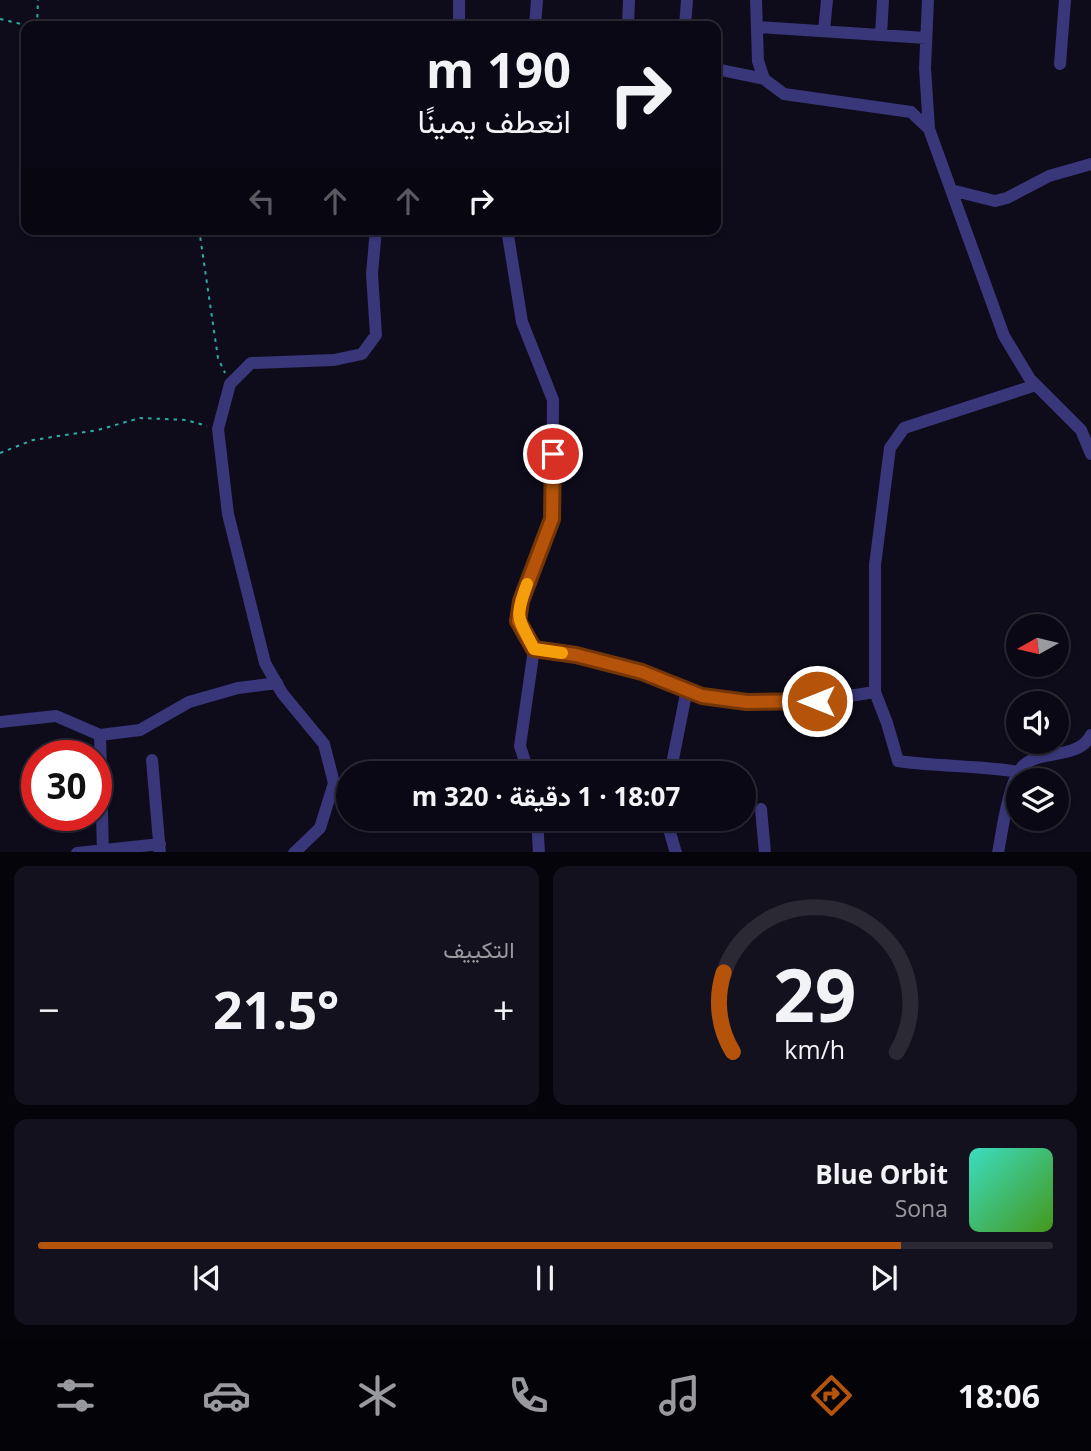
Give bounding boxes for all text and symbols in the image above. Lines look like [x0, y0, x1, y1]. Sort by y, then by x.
text: 190 m [426, 36, 571, 102]
icon: right [595, 49, 686, 140]
text: انعطف يمينًا [417, 99, 571, 142]
icon: left [243, 182, 281, 220]
icon: ahead [316, 182, 354, 220]
icon: ahead [389, 182, 427, 220]
icon: right [462, 182, 500, 220]
pin [523, 424, 583, 484]
icon: arrive [534, 435, 572, 473]
north arrow [1006, 614, 1069, 677]
map controls [1006, 614, 1069, 831]
position arrow [780, 664, 854, 738]
button: sound [1006, 691, 1069, 754]
speed limit sign: 30 [21, 740, 112, 831]
button: layers [1006, 768, 1069, 831]
text: 18:07 · 1 دقيقة · 320 m [412, 778, 680, 814]
text: التكييف [443, 933, 515, 965]
text: 29 [773, 944, 856, 1043]
text: 21.5° [213, 973, 339, 1044]
text: − [38, 983, 60, 1035]
text: + [493, 983, 514, 1035]
text: km/h [784, 1031, 845, 1065]
text: Blue Orbit [815, 1156, 948, 1192]
text: Sona [895, 1192, 948, 1224]
icon: previous [188, 1259, 226, 1297]
icon: pause [526, 1259, 564, 1297]
icon: next [865, 1259, 903, 1297]
icon: filters [51, 1371, 100, 1420]
icon: car [202, 1371, 251, 1420]
icon: climate [353, 1371, 402, 1420]
icon: phone [504, 1371, 553, 1420]
icon: music [655, 1371, 704, 1420]
icon: directions [807, 1371, 856, 1420]
text: 18:06 [958, 1374, 1040, 1417]

